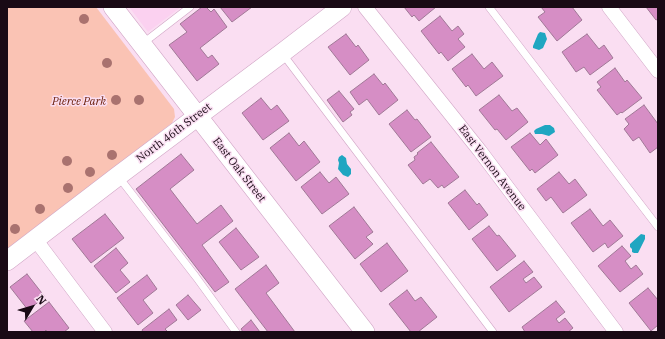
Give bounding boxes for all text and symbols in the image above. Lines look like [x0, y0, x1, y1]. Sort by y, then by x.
park label: Pierce Park [52, 95, 106, 109]
street label: North 46th Street [134, 101, 214, 165]
street label: East Vernon Avenue [456, 123, 528, 213]
street label: East Oak Street [210, 135, 268, 205]
north arrow [12, 287, 52, 327]
text: N [33, 292, 50, 307]

